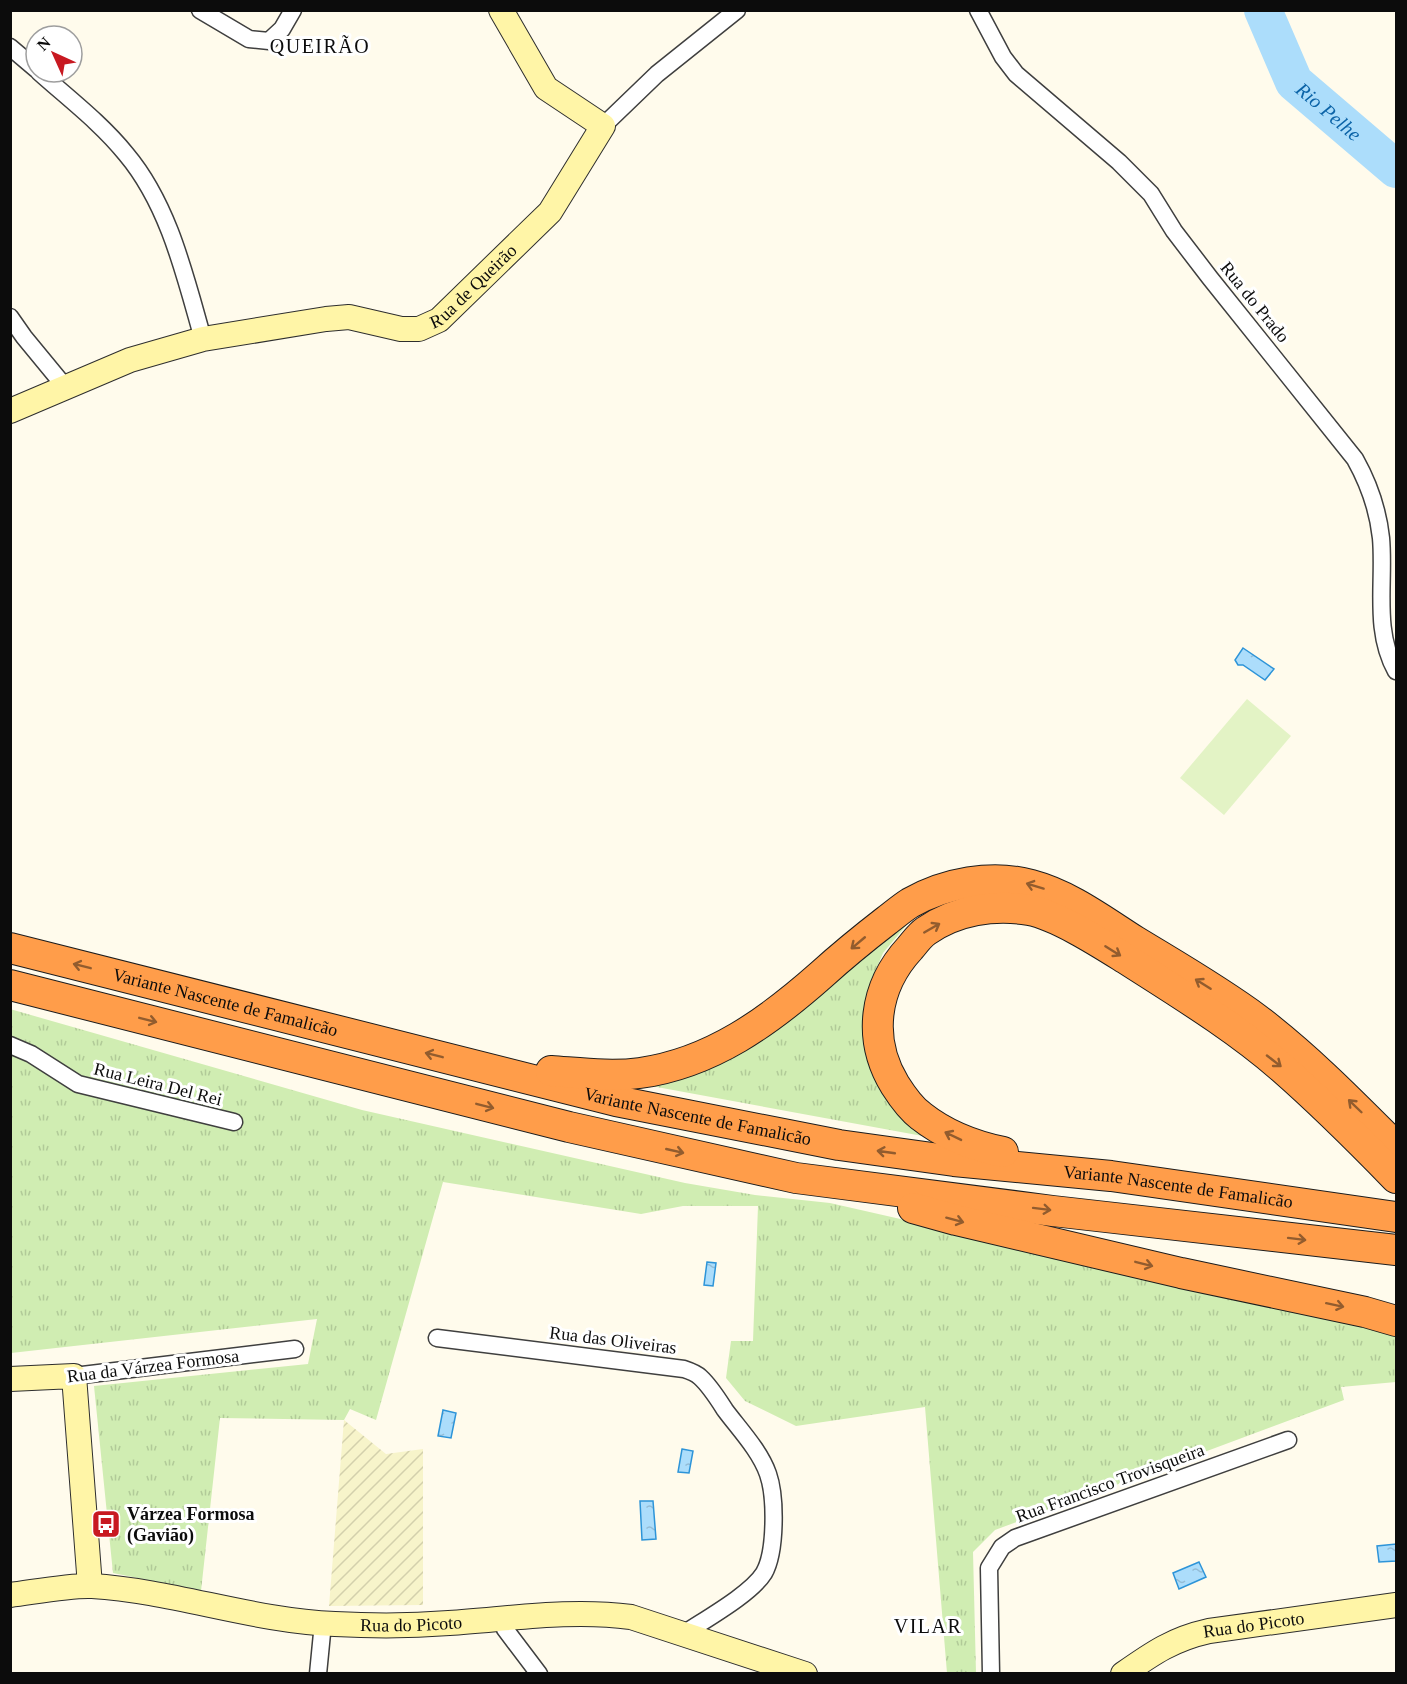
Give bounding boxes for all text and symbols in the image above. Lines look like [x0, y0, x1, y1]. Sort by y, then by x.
north arrow [24, 24, 84, 84]
text: N [34, 33, 54, 54]
district label: QUEIRÃO [270, 34, 370, 57]
water label: Rio Pelhe [1291, 77, 1366, 145]
street label: Rua de Queirão [427, 240, 521, 333]
street label: Rua do Prado [1216, 258, 1294, 346]
one-way arrow [1026, 880, 1045, 891]
one-way arrow [923, 922, 940, 934]
one-way arrow [850, 936, 866, 949]
one-way arrow [1104, 946, 1121, 958]
one-way arrow [73, 960, 92, 972]
street label: Variante Nascente de Famalicão [111, 964, 340, 1040]
one-way arrow [1195, 977, 1212, 989]
one-way arrow [139, 1015, 158, 1027]
one-way arrow [425, 1049, 444, 1060]
one-way arrow [1265, 1055, 1281, 1068]
street label: Rua Leira Del Rei [92, 1058, 224, 1110]
street label: Variante Nascente de Famalicão [582, 1083, 813, 1149]
one-way arrow [1347, 1098, 1362, 1113]
one-way arrow [475, 1100, 494, 1112]
one-way arrow [945, 1129, 963, 1141]
one-way arrow [665, 1145, 684, 1157]
one-way arrow [877, 1146, 897, 1157]
street label: Variante Nascente de Famalicão [1062, 1161, 1294, 1212]
one-way arrow [1031, 1204, 1051, 1215]
one-way arrow [945, 1214, 964, 1226]
one-way arrow [1287, 1234, 1306, 1245]
one-way arrow [1134, 1259, 1153, 1271]
one-way arrow [1325, 1300, 1344, 1312]
street label: Rua das Oliveiras [548, 1322, 678, 1358]
street label: Rua da Várzea Formosa [66, 1346, 240, 1386]
street label: Rua Francisco Trovisqueira [1013, 1440, 1207, 1526]
place label: Várzea Formosa (Gavião) [127, 1504, 254, 1546]
bus stop icon: Várzea Formosa (Gavião) [90, 1508, 122, 1540]
street label: Rua do Picoto [1202, 1608, 1306, 1642]
street label: Rua do Picoto [360, 1612, 463, 1635]
district label: VILAR [894, 1615, 962, 1637]

